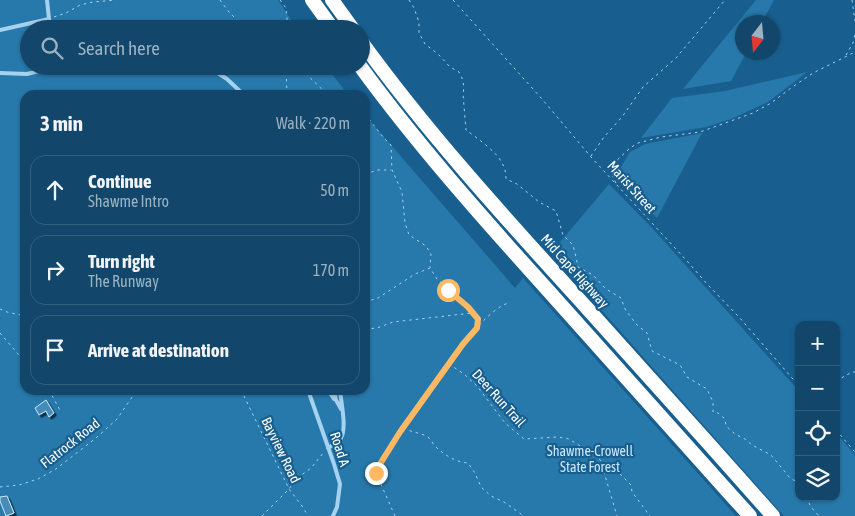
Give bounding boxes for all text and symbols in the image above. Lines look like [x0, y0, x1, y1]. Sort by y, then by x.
north arrow [735, 15, 780, 60]
search box [20, 20, 370, 75]
icon: search [38, 34, 66, 62]
text: Search here [78, 37, 160, 59]
text: 3 min [40, 111, 83, 135]
text: Walk · 220 m [276, 114, 350, 132]
street label: Marist Street [604, 158, 660, 216]
text: Continue [88, 170, 152, 192]
icon: ahead [41, 176, 69, 204]
text: 50 m [320, 181, 349, 199]
text: Shawme Intro [88, 192, 169, 210]
street label: Mid Cape Highway [538, 231, 612, 311]
text: Turn right [88, 250, 155, 272]
icon: right [41, 256, 69, 284]
text: 170 m [313, 261, 349, 279]
text: The Runway [88, 272, 159, 290]
route start [437, 279, 460, 302]
map controls [795, 321, 840, 501]
button: + [795, 321, 840, 366]
icon: arrive [41, 336, 69, 364]
text: Arrive at destination [88, 339, 229, 361]
street label: Deer Run Trail [469, 366, 529, 430]
button: − [795, 366, 840, 411]
button: locate [795, 411, 840, 456]
street label: Flatrock Road [37, 415, 103, 471]
street label: Bayview Road [258, 415, 304, 485]
street label: Road A [327, 430, 353, 468]
park label: Shawme-Crowell State Forest [547, 443, 633, 475]
button: layers [795, 456, 840, 501]
route end [365, 462, 388, 485]

